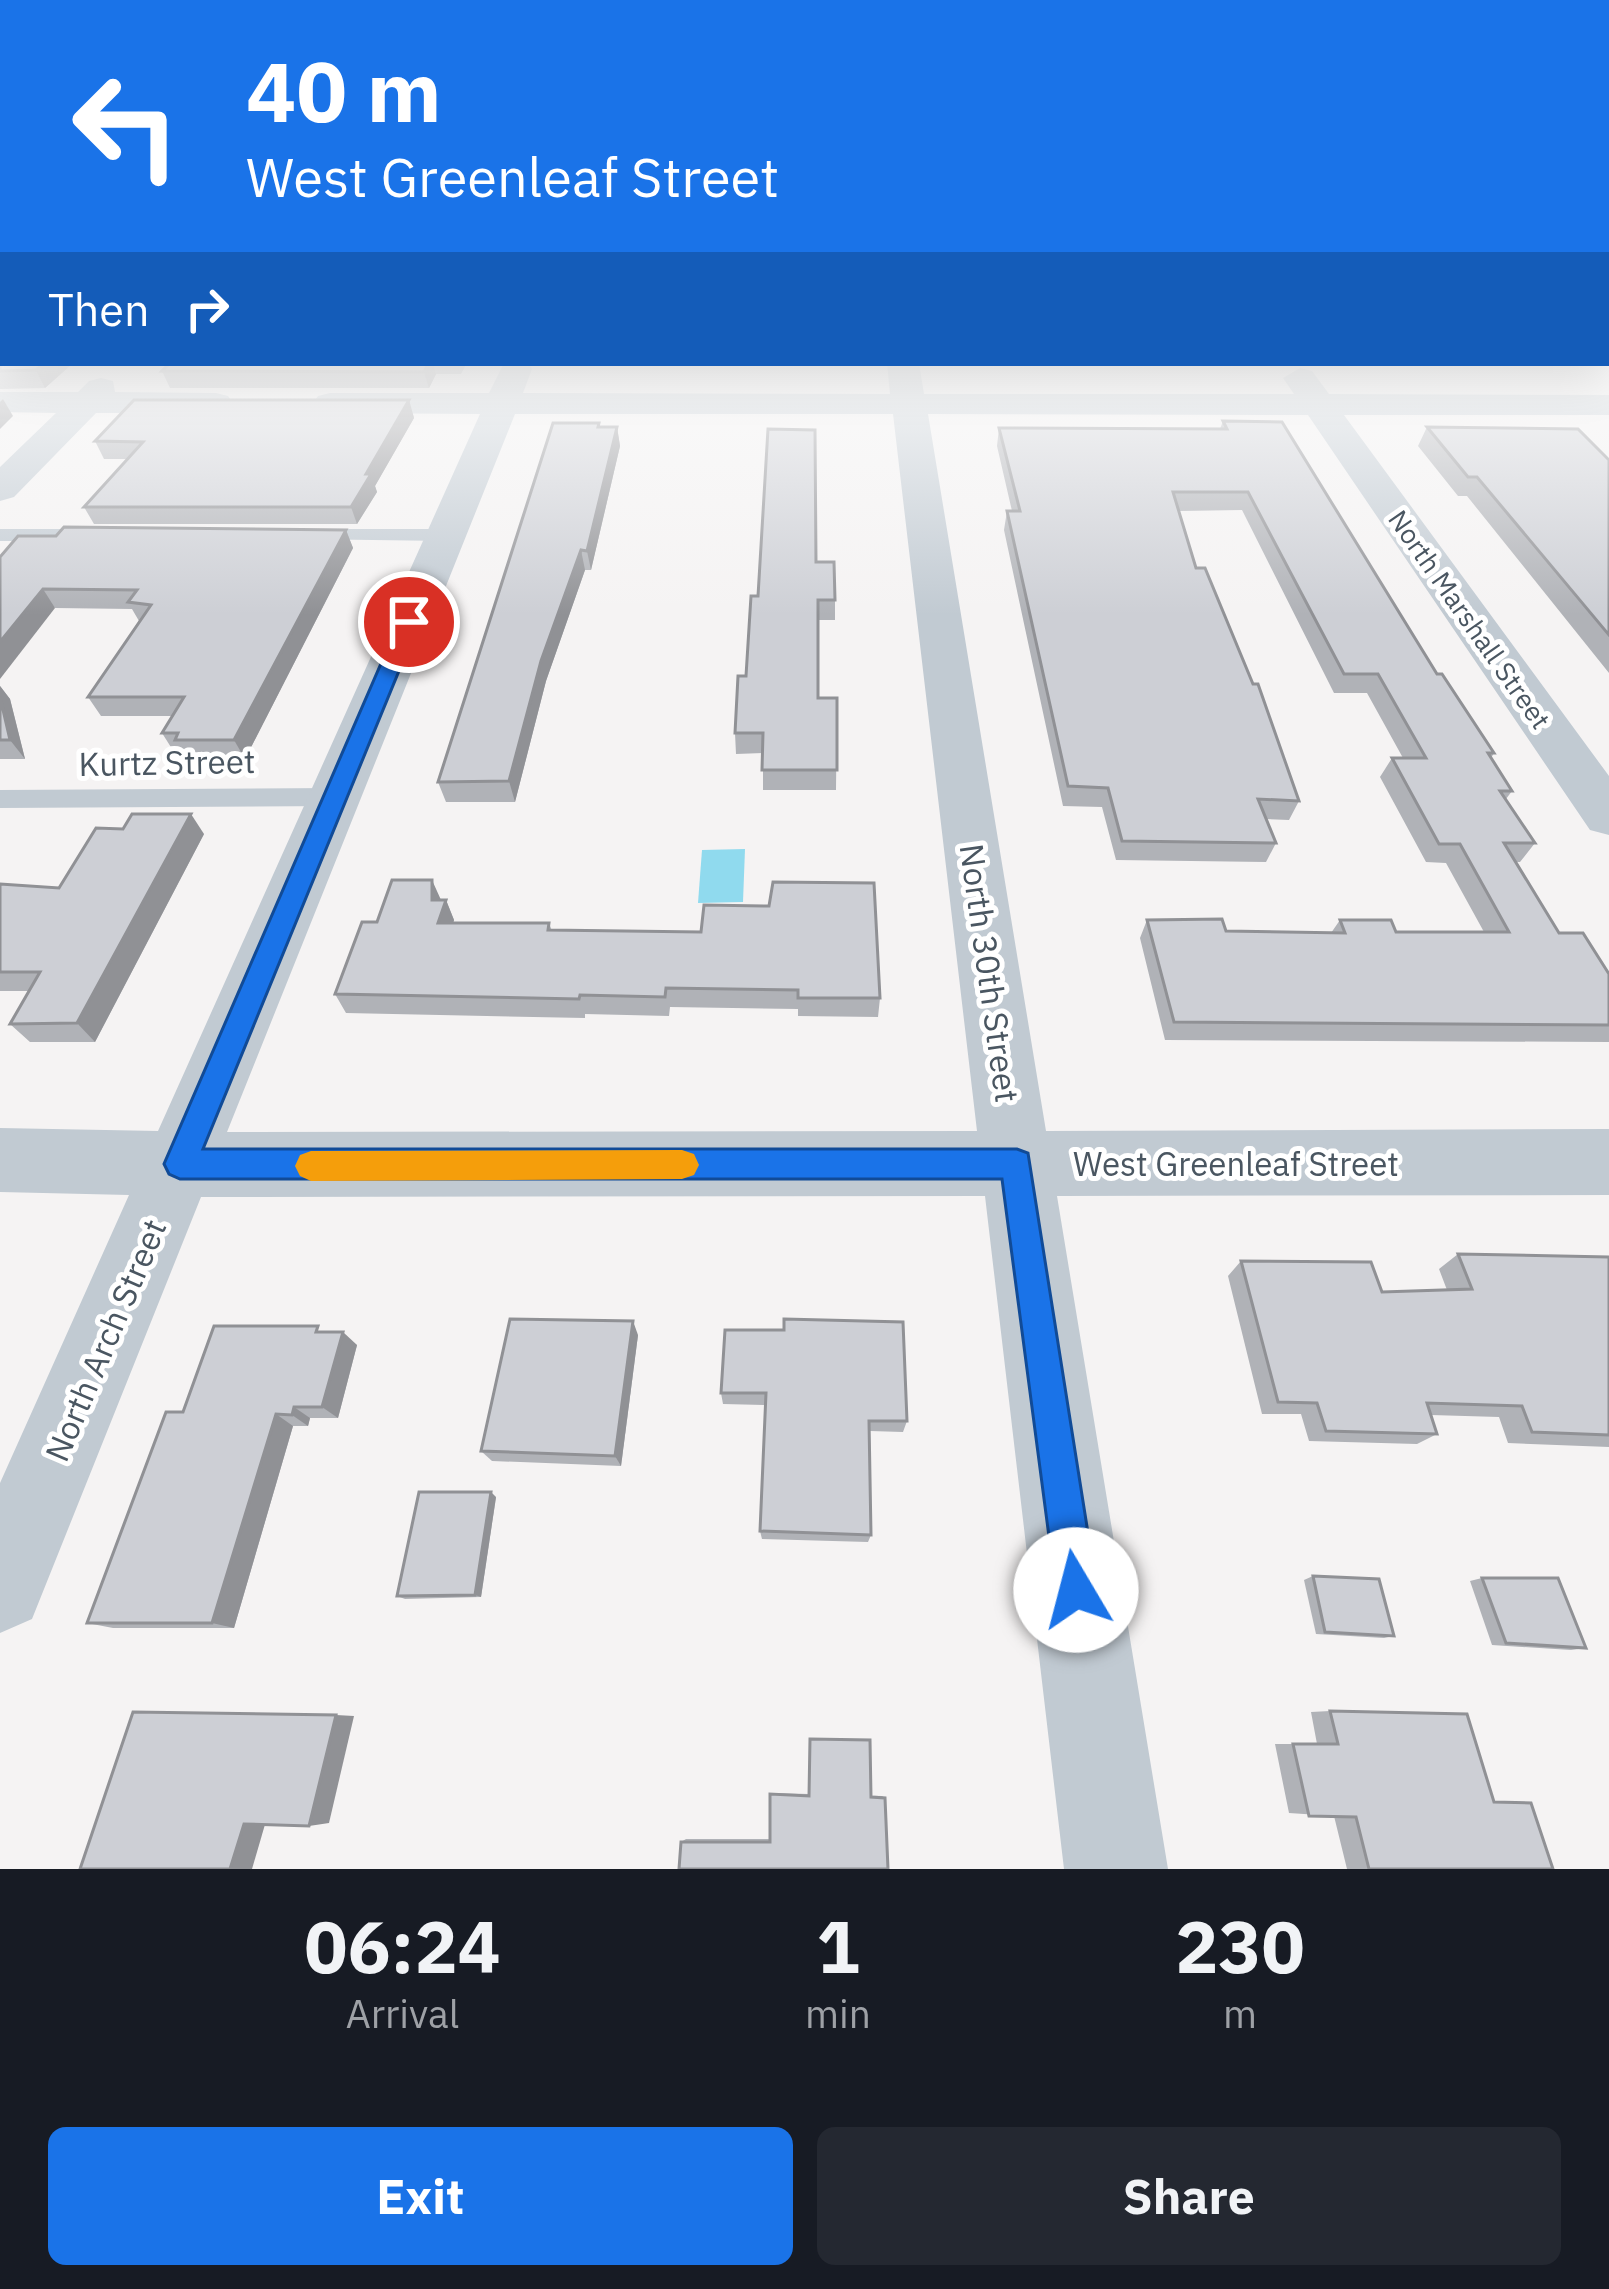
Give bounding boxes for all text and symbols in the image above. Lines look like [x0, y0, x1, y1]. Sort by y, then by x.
text: 40 m [246, 36, 442, 145]
icon: left [48, 48, 204, 204]
text: West Greenleaf Street [246, 142, 779, 212]
icon: right [174, 276, 240, 342]
text: Then [48, 280, 150, 338]
street label: North Marshall Street [1381, 503, 1559, 735]
pin [358, 571, 460, 673]
icon: arrive [376, 589, 442, 655]
street label: Kurtz Street [78, 739, 256, 785]
street label: North 30th Street [951, 841, 1029, 1105]
street label: West Greenleaf Street [1073, 1142, 1399, 1185]
street label: North Arch Street [35, 1212, 175, 1468]
position arrow [1013, 1527, 1139, 1653]
text: 06:24 [304, 1899, 501, 1993]
text: 1 [816, 1899, 860, 1993]
text: 230 [1175, 1899, 1305, 1993]
text: Arrival [346, 1988, 459, 2039]
text: min [805, 1988, 871, 2039]
text: m [1223, 1988, 1257, 2039]
button: Exit [48, 2127, 793, 2265]
button: Share [817, 2127, 1561, 2265]

